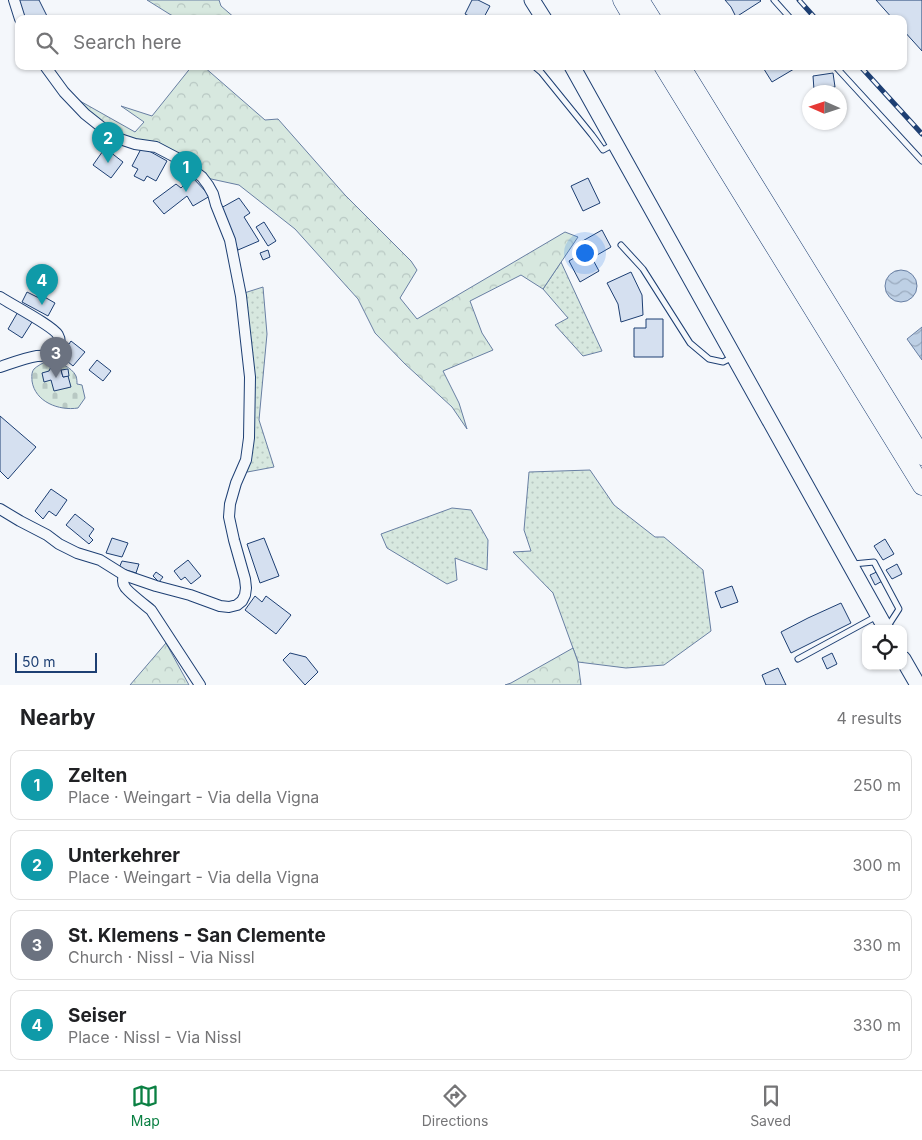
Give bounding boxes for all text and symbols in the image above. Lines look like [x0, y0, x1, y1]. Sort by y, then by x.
search box [15, 15, 907, 70]
icon: search [33, 29, 61, 57]
text: Search here [73, 31, 182, 54]
north arrow [802, 85, 847, 130]
pin: 2 [92, 122, 124, 163]
pin: 1 [170, 151, 202, 192]
your location [572, 240, 598, 266]
pin: 4 [26, 264, 58, 305]
pin: 3 [40, 337, 72, 378]
map controls [862, 625, 907, 670]
button: locate [862, 625, 907, 670]
scale bar [15, 650, 98, 673]
text: 50 m [22, 653, 56, 670]
text: Nearby [20, 705, 95, 730]
text: 4 results [837, 708, 902, 728]
text: Zelten [68, 764, 127, 787]
text: 1 [34, 775, 40, 795]
text: 250 m [853, 775, 901, 795]
text: Place · Weingart - Via della Vigna [68, 787, 319, 807]
text: Unterkehrer [68, 844, 180, 867]
text: 2 [32, 855, 42, 875]
text: 300 m [852, 855, 901, 875]
text: Place · Weingart - Via della Vigna [68, 867, 319, 887]
text: St. Klemens - San Clemente [68, 924, 326, 947]
text: 3 [32, 935, 42, 955]
text: 330 m [853, 935, 901, 955]
text: Church · Nissl - Via Nissl [68, 947, 255, 967]
text: Seiser [68, 1004, 127, 1027]
text: 4 [32, 1015, 42, 1035]
text: 330 m [853, 1015, 901, 1035]
text: Place · Nissl - Via Nissl [68, 1027, 241, 1047]
tab: Map [131, 1082, 160, 1129]
tab: Directions [422, 1082, 488, 1129]
tab: Saved [750, 1082, 791, 1129]

